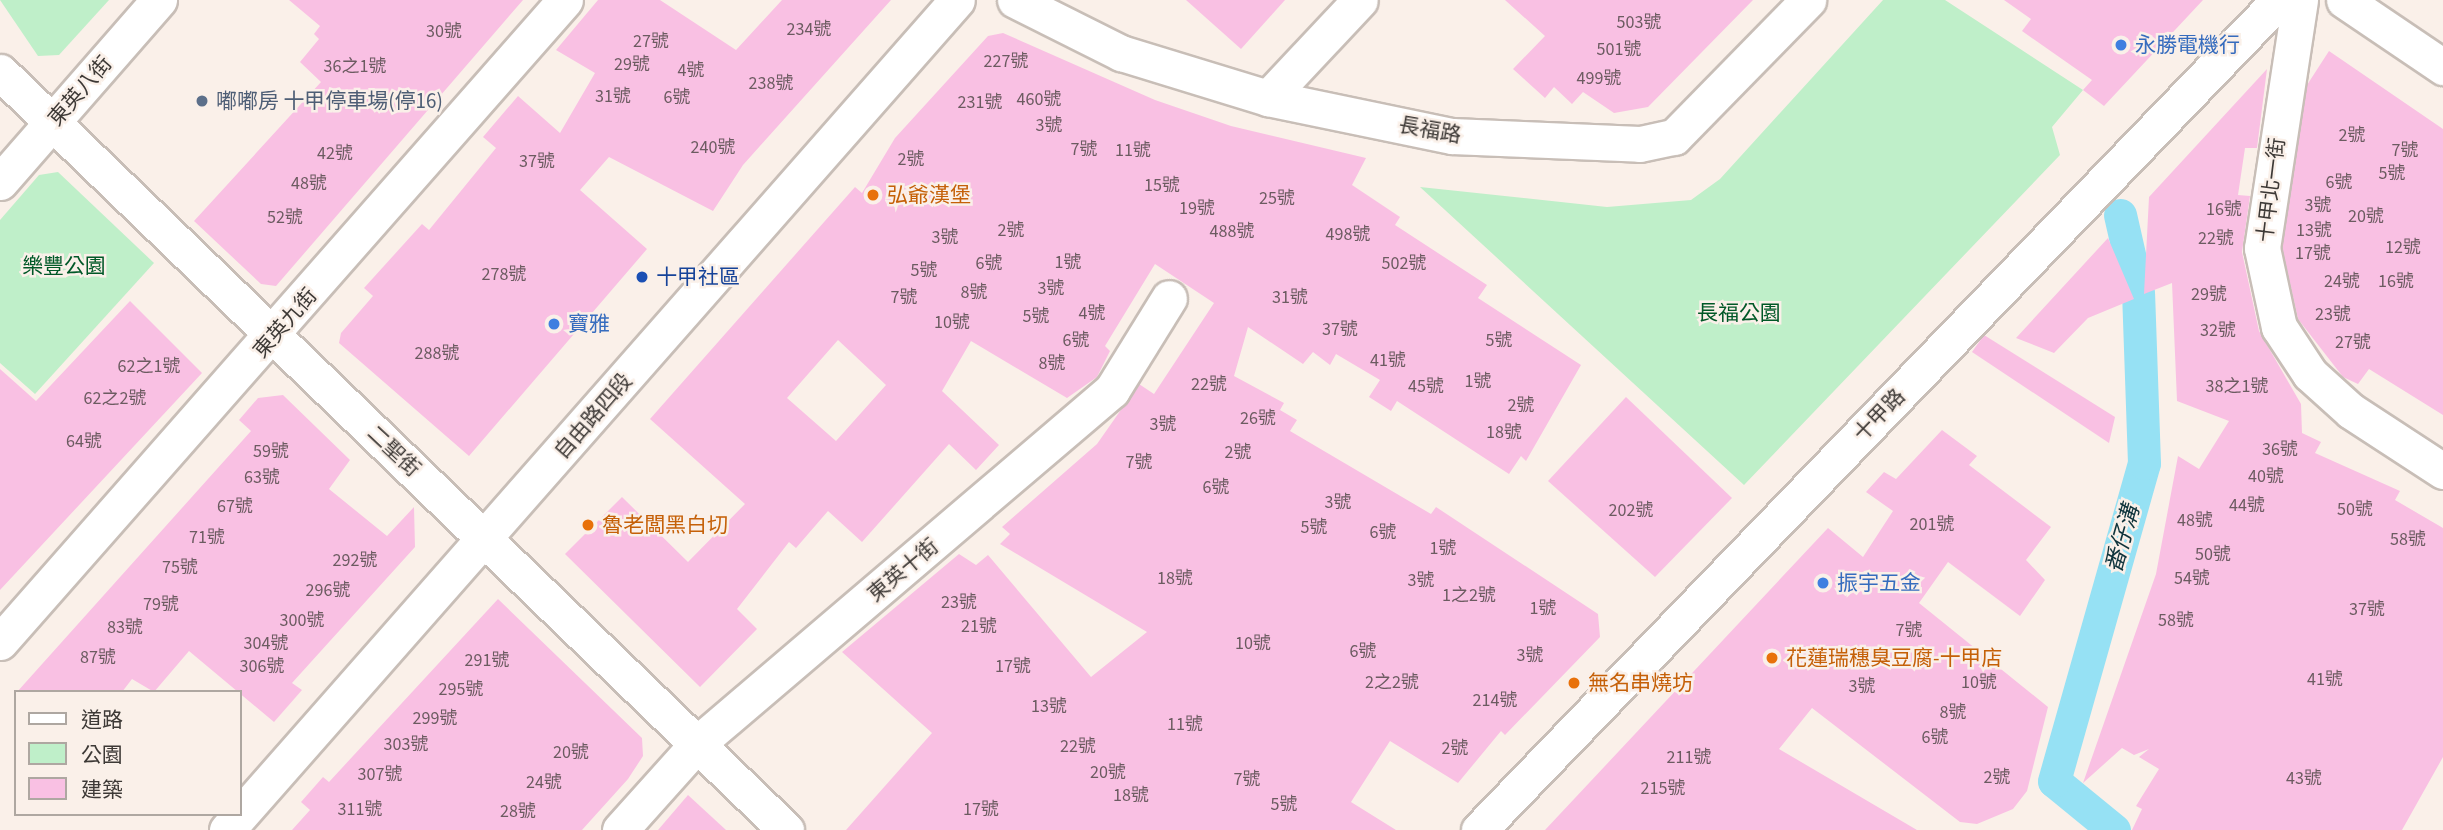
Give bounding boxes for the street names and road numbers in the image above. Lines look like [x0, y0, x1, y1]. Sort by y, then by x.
street label: 東英八街 [43, 51, 117, 131]
street label: 長福路 [1397, 112, 1463, 148]
street label: 十甲北一街 [2252, 136, 2290, 244]
street label: 東英九街 [248, 283, 322, 363]
street label: 自由路四段 [549, 368, 637, 464]
street label: 十甲路 [1848, 384, 1910, 446]
street label: 二聖街 [362, 420, 426, 482]
street label: 東英十街 [863, 533, 943, 607]

